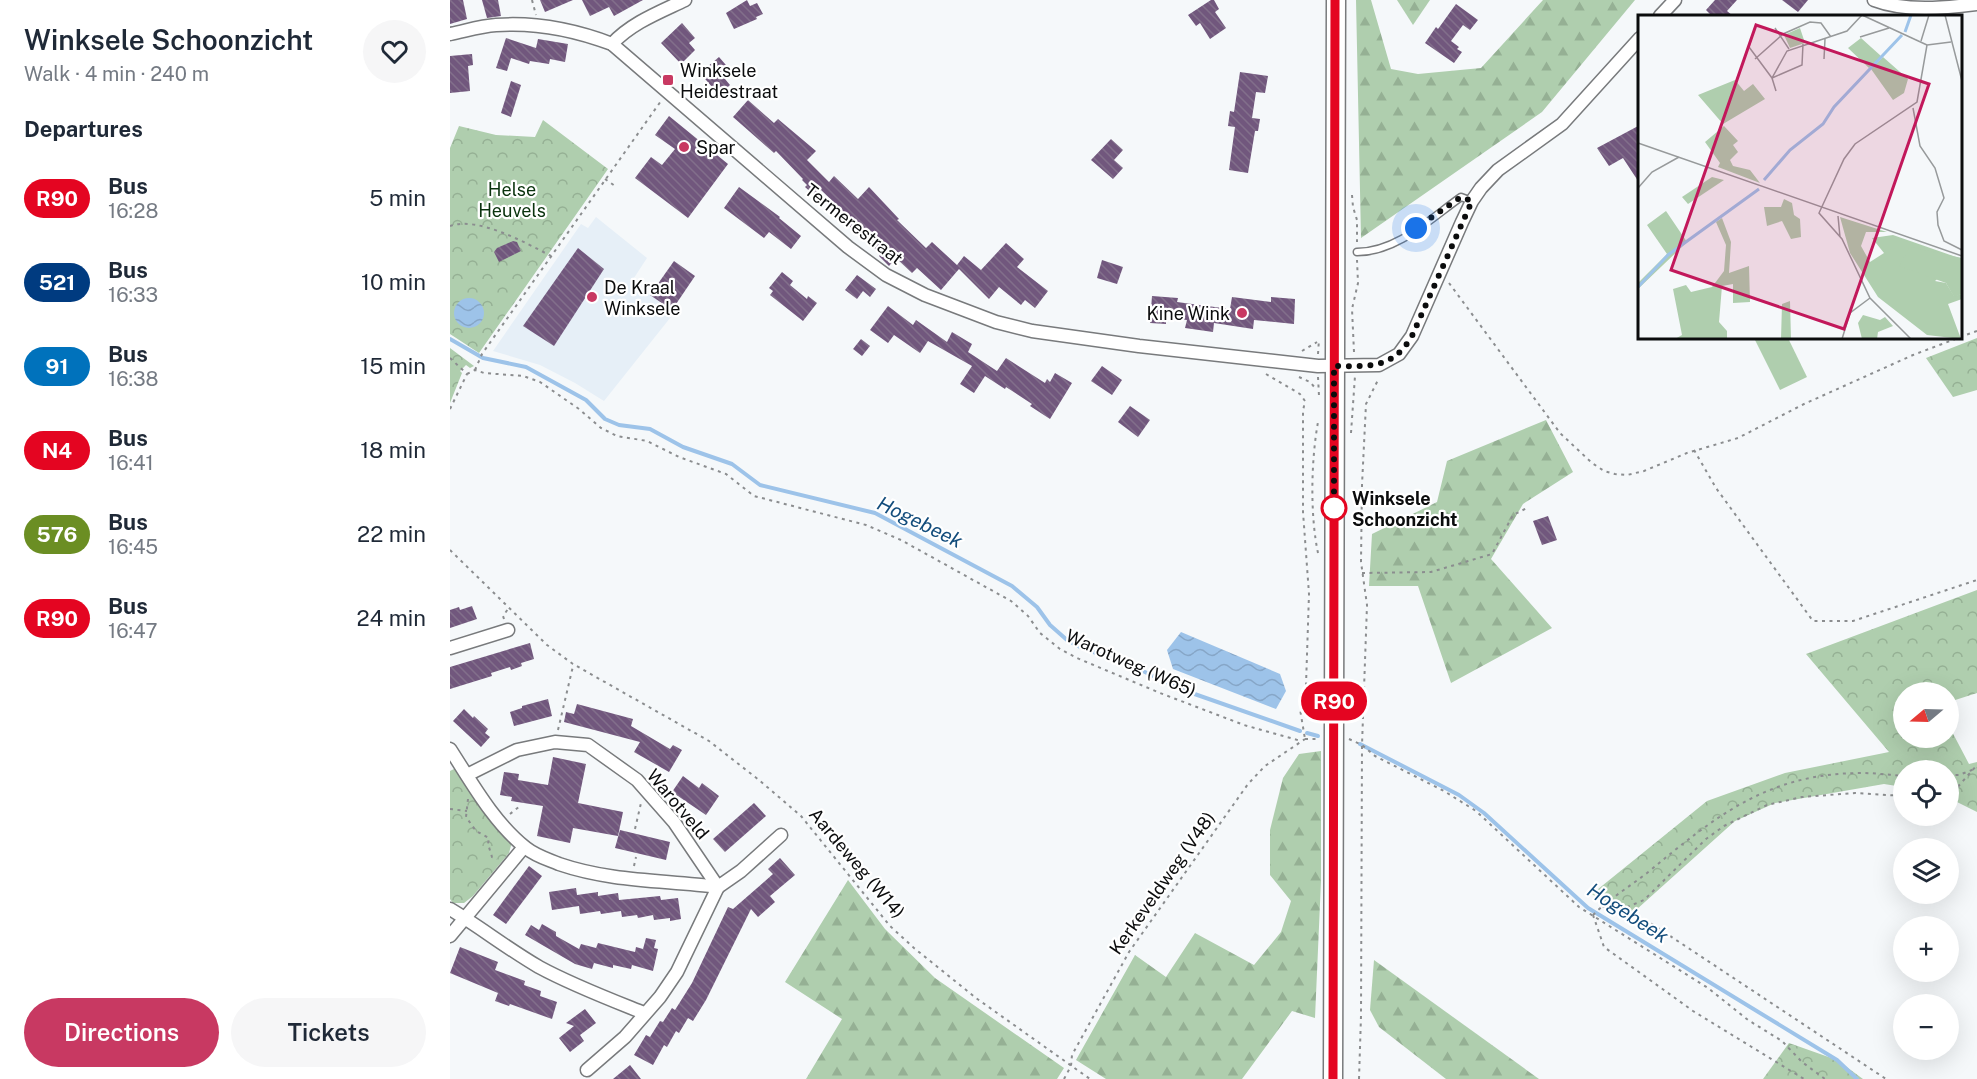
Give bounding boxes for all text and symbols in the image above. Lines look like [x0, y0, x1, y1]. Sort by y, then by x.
inset map [1638, 15, 1962, 339]
button: heart [363, 20, 426, 83]
text: Winksele Schoonzicht [24, 23, 313, 56]
place label: Winksele Heidestraat [680, 60, 778, 102]
text: Walk · 4 min · 240 m [24, 62, 209, 86]
marker: Winksele Heidestraat [661, 73, 675, 87]
text: Departures [24, 116, 143, 142]
place label: Spar [696, 137, 736, 158]
marker: Spar [677, 140, 691, 154]
text: Bus [108, 173, 148, 199]
park label: Helse Heuvels [478, 179, 546, 221]
street label: Termerestraat [801, 179, 907, 269]
text: 5 min [369, 185, 426, 211]
text: R90 [36, 186, 78, 211]
text: 16:28 [108, 199, 158, 223]
your location [1401, 213, 1431, 243]
text: Bus [108, 257, 148, 283]
text: 10 min [361, 269, 426, 295]
text: 521 [39, 270, 75, 295]
place label: De Kraal Winksele [604, 277, 681, 319]
text: 16:33 [108, 283, 158, 307]
marker: De Kraal Winksele [585, 290, 599, 304]
place label: Kine Wink [1146, 303, 1230, 324]
marker: Kine Wink [1235, 306, 1249, 320]
text: Bus [108, 341, 148, 367]
text: 15 min [360, 353, 426, 379]
text: 91 [46, 354, 68, 379]
text: 16:38 [108, 367, 159, 391]
text: Bus [108, 425, 148, 451]
text: 18 min [360, 437, 426, 463]
text: N4 [42, 438, 72, 463]
text: 16:41 [108, 451, 154, 475]
place label: Winksele Schoonzicht [1352, 488, 1458, 530]
water label: Hogebeek [873, 491, 967, 553]
marker: Winksele Schoonzicht [1321, 495, 1347, 521]
text: Bus [108, 509, 148, 535]
text: 22 min [357, 521, 426, 547]
text: 576 [37, 522, 78, 547]
text: 16:45 [108, 535, 158, 559]
text: Bus [108, 593, 148, 619]
text: 24 min [356, 605, 426, 631]
text: R90 [36, 606, 78, 631]
text: 16:47 [108, 619, 158, 643]
street label: Warotweg (W65) [1063, 625, 1199, 701]
line badge: R90 [1300, 682, 1368, 720]
north arrow [1893, 682, 1959, 748]
map controls [1893, 682, 1959, 1060]
text: R90 [1313, 689, 1355, 714]
button: locate [1893, 760, 1959, 826]
street label: Warotveld [643, 765, 713, 843]
street label: Aardeweg (W14) [805, 804, 909, 922]
street label: Kerkeveldweg (V48) [1105, 808, 1219, 958]
button: layers [1893, 838, 1959, 904]
water label: Hogebeek [1583, 878, 1673, 948]
button: + [1893, 916, 1959, 982]
button: − [1893, 994, 1959, 1060]
button: Directions [24, 998, 219, 1067]
button: Tickets [231, 998, 426, 1067]

